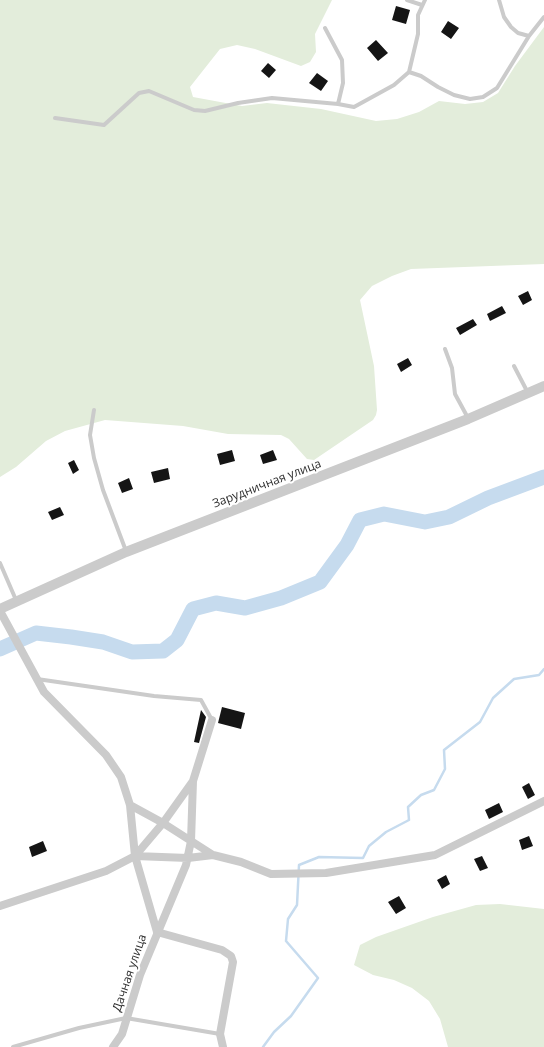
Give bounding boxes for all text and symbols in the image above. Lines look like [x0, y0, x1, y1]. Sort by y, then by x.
street label: Зарудничная улица [211, 457, 323, 511]
street label: Дачная улица [110, 932, 150, 1014]

